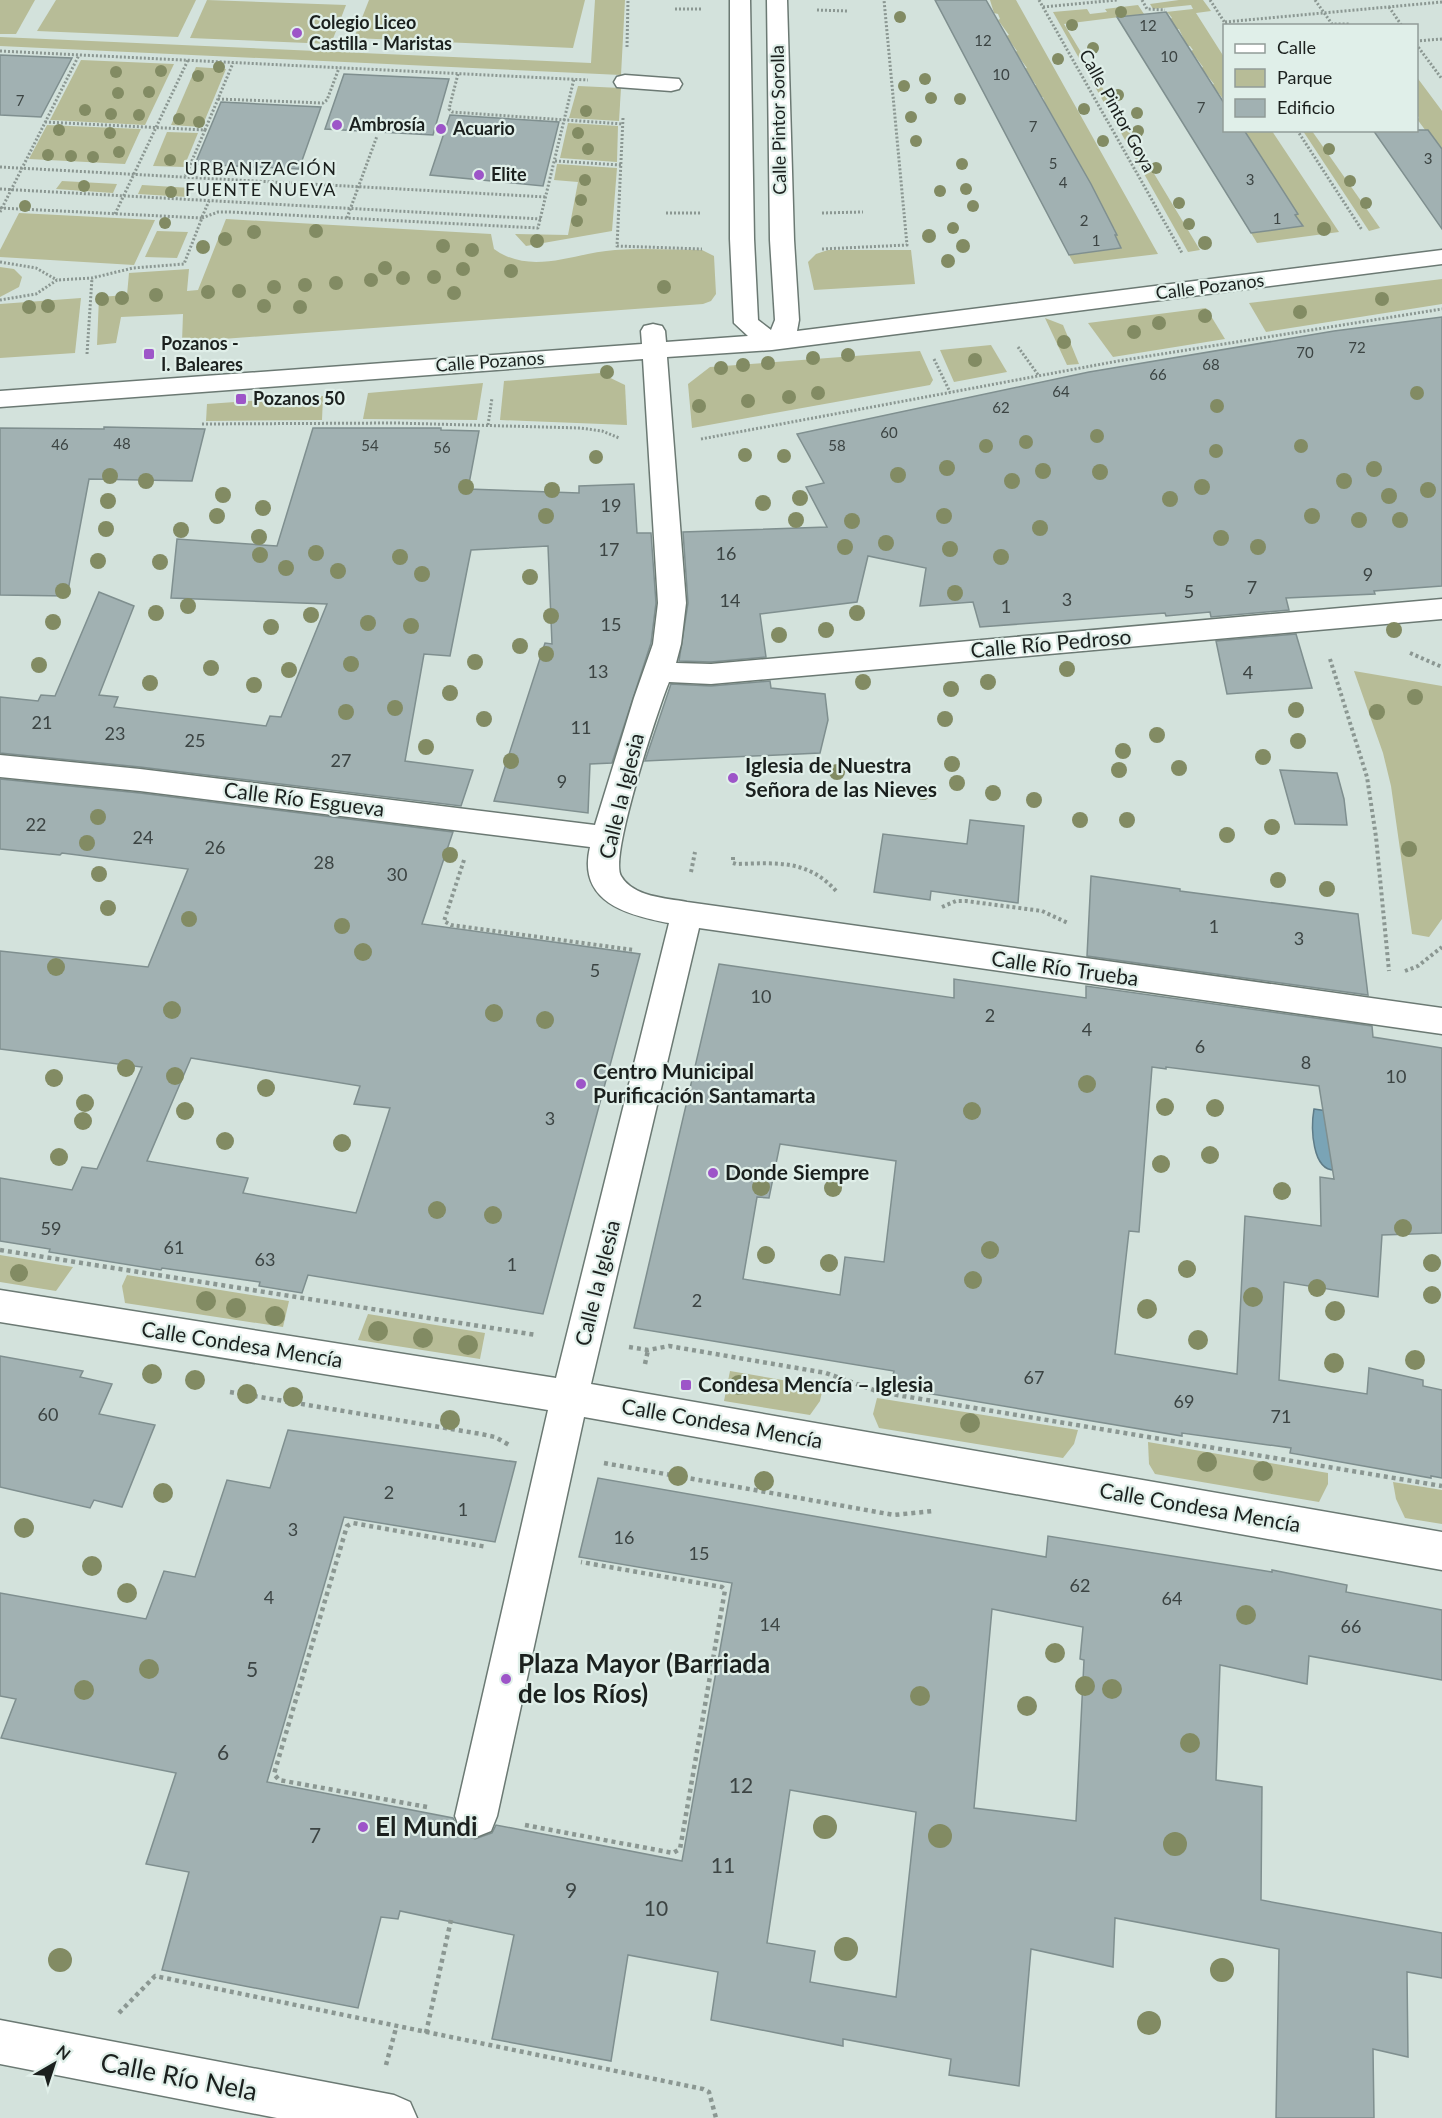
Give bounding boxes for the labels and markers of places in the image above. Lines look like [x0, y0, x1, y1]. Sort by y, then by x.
place label: Colegio Liceo Castilla - Maristas [309, 11, 452, 54]
marker: Colegio Liceo Castilla - Maristas [290, 26, 304, 40]
place label: Ambrosía [348, 113, 425, 135]
place label: Acuario [452, 117, 515, 139]
marker: Ambrosía [330, 118, 344, 132]
marker: Acuario [434, 122, 448, 136]
place label: Elite [491, 163, 527, 185]
marker: Elite [472, 168, 486, 182]
place label: Pozanos - I. Baleares [161, 332, 243, 375]
marker: Pozanos - I. Baleares [142, 347, 156, 361]
place label: Pozanos 50 [253, 387, 345, 409]
marker: Pozanos 50 [234, 392, 248, 406]
place label: Iglesia de Nuestra Señora de las Nieves [745, 752, 937, 801]
marker: Iglesia de Nuestra Señora de las Nieves [726, 771, 740, 785]
place label: Centro Municipal Purificación Santamarta [593, 1058, 816, 1107]
marker: Centro Municipal Purificación Santamarta [574, 1077, 588, 1091]
place label: Donde Siempre [725, 1159, 869, 1184]
marker: Donde Siempre [706, 1166, 720, 1180]
place label: Condesa Mencía – Iglesia [698, 1371, 933, 1396]
marker: Condesa Mencía – Iglesia [679, 1378, 693, 1392]
place label: Plaza Mayor (Barriada de los Ríos) [518, 1647, 770, 1709]
marker: Plaza Mayor (Barriada de los Ríos) [499, 1672, 513, 1686]
place label: El Mundi [375, 1810, 478, 1842]
marker: El Mundi [356, 1820, 370, 1834]

